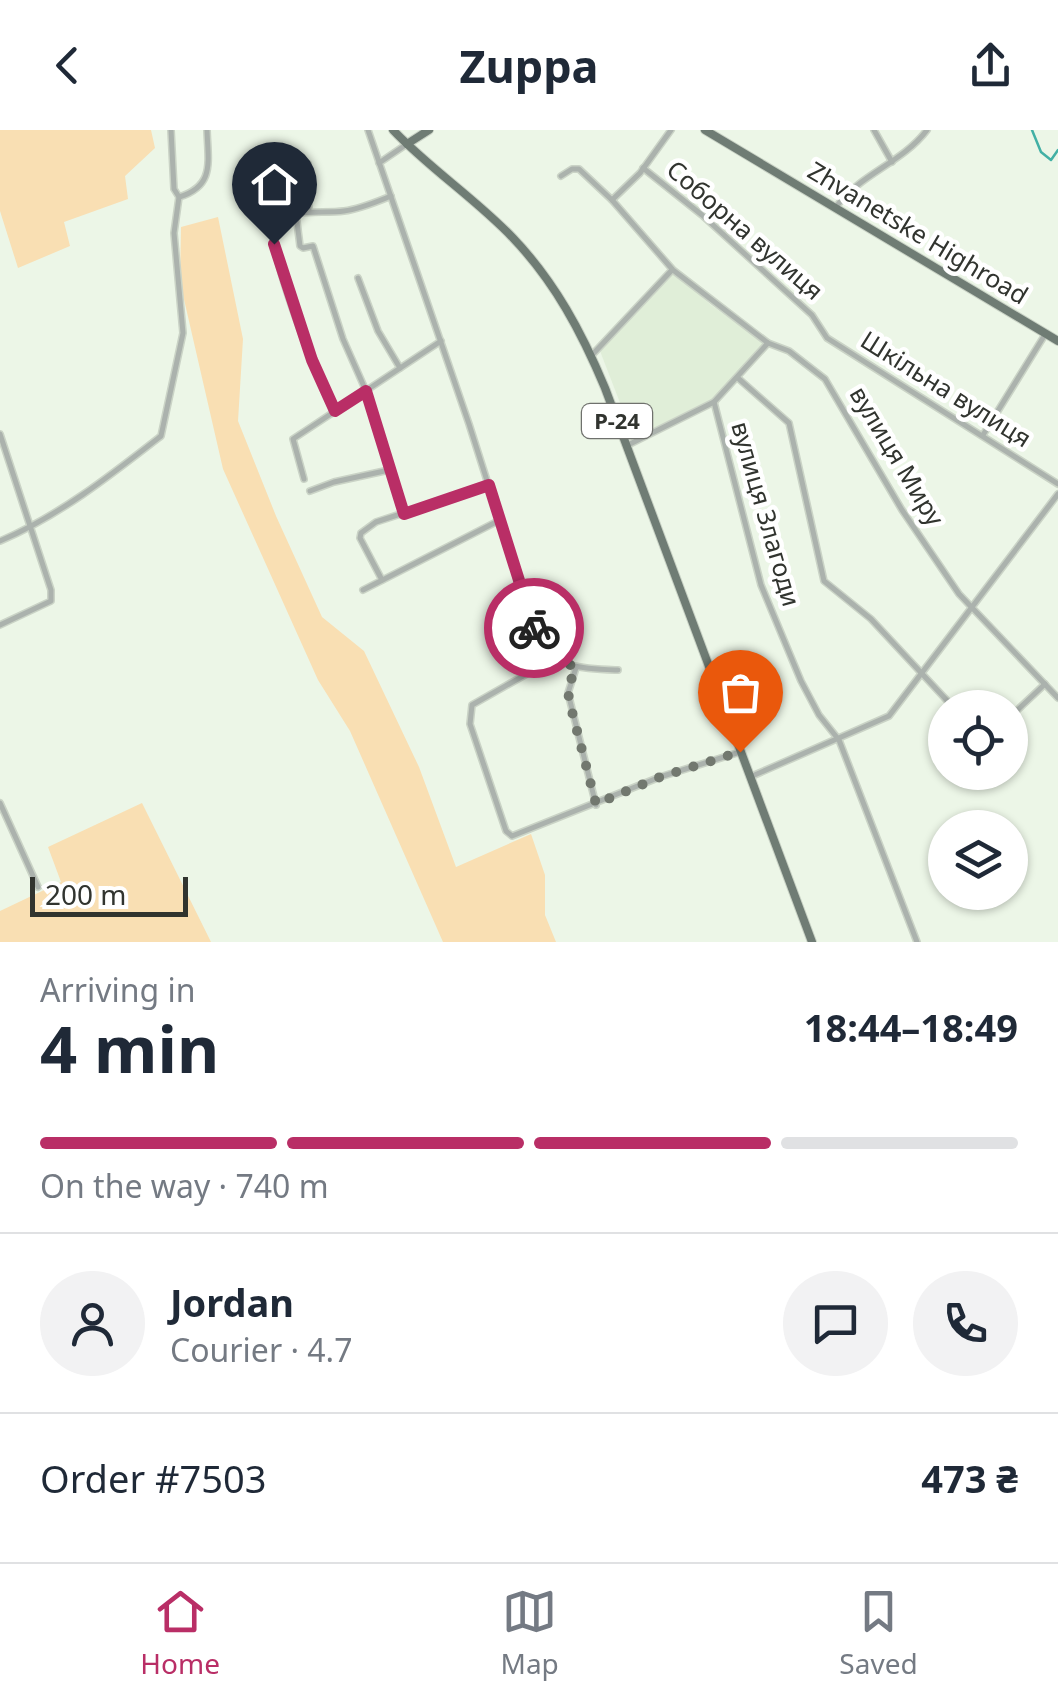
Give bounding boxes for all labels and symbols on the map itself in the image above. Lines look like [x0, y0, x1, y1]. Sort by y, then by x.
pin [232, 142, 317, 245]
street label: Соборна вулиця [660, 152, 831, 307]
street label: Zhvanetske Highroad [802, 153, 1035, 311]
street label: Шкільна вулиця [855, 322, 1038, 454]
street label: вулиця Миру [843, 379, 953, 532]
road number: Р-24 [582, 404, 652, 438]
street label: вулиця Злагоди [724, 417, 810, 610]
courier [484, 578, 584, 678]
pin [698, 650, 783, 753]
scale bar [30, 872, 188, 916]

